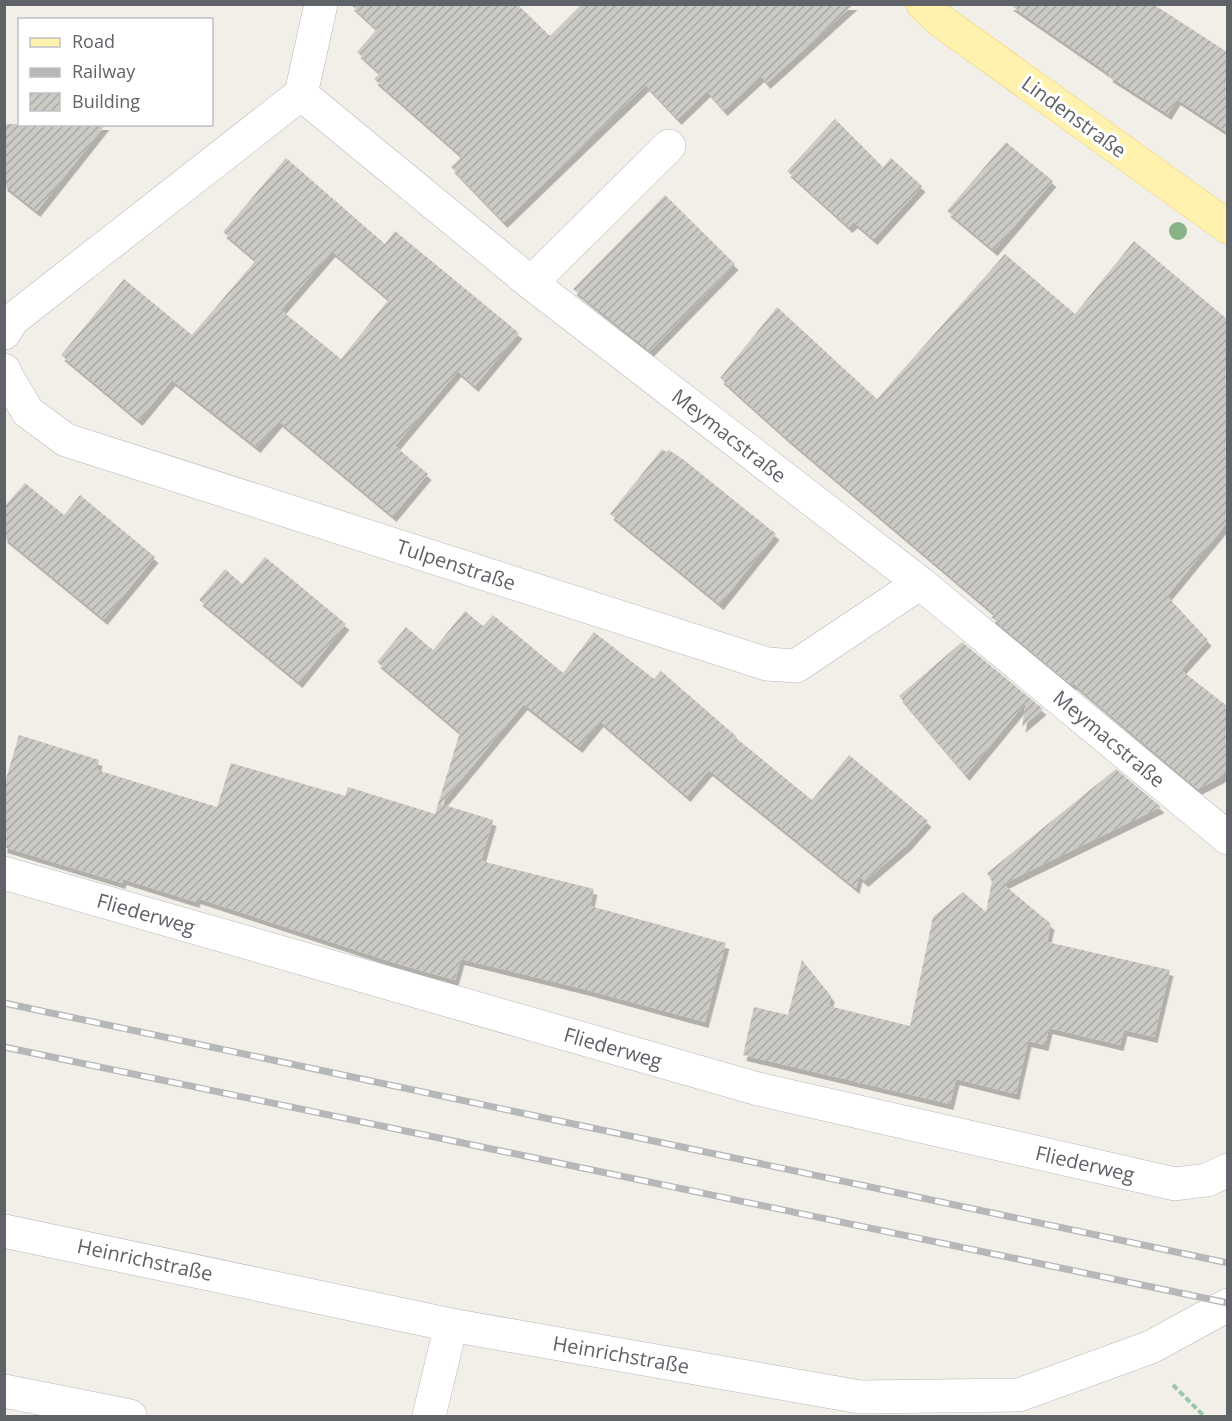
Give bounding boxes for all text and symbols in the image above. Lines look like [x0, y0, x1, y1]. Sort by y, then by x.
legend [18, 18, 213, 126]
text: Road [72, 29, 115, 53]
text: Railway [72, 59, 136, 83]
street label: Lindenstraße [1017, 69, 1132, 164]
text: Building [72, 89, 140, 113]
street label: Meymacstraße [667, 382, 792, 489]
street label: Tulpenstraße [393, 533, 519, 596]
street label: Meymacstraße [1048, 684, 1171, 793]
street label: Fliederweg [94, 887, 198, 940]
street label: Fliederweg [561, 1021, 665, 1074]
street label: Fliederweg [1033, 1139, 1137, 1188]
street label: Heinrichstraße [75, 1232, 215, 1287]
street label: Heinrichstraße [551, 1329, 691, 1380]

